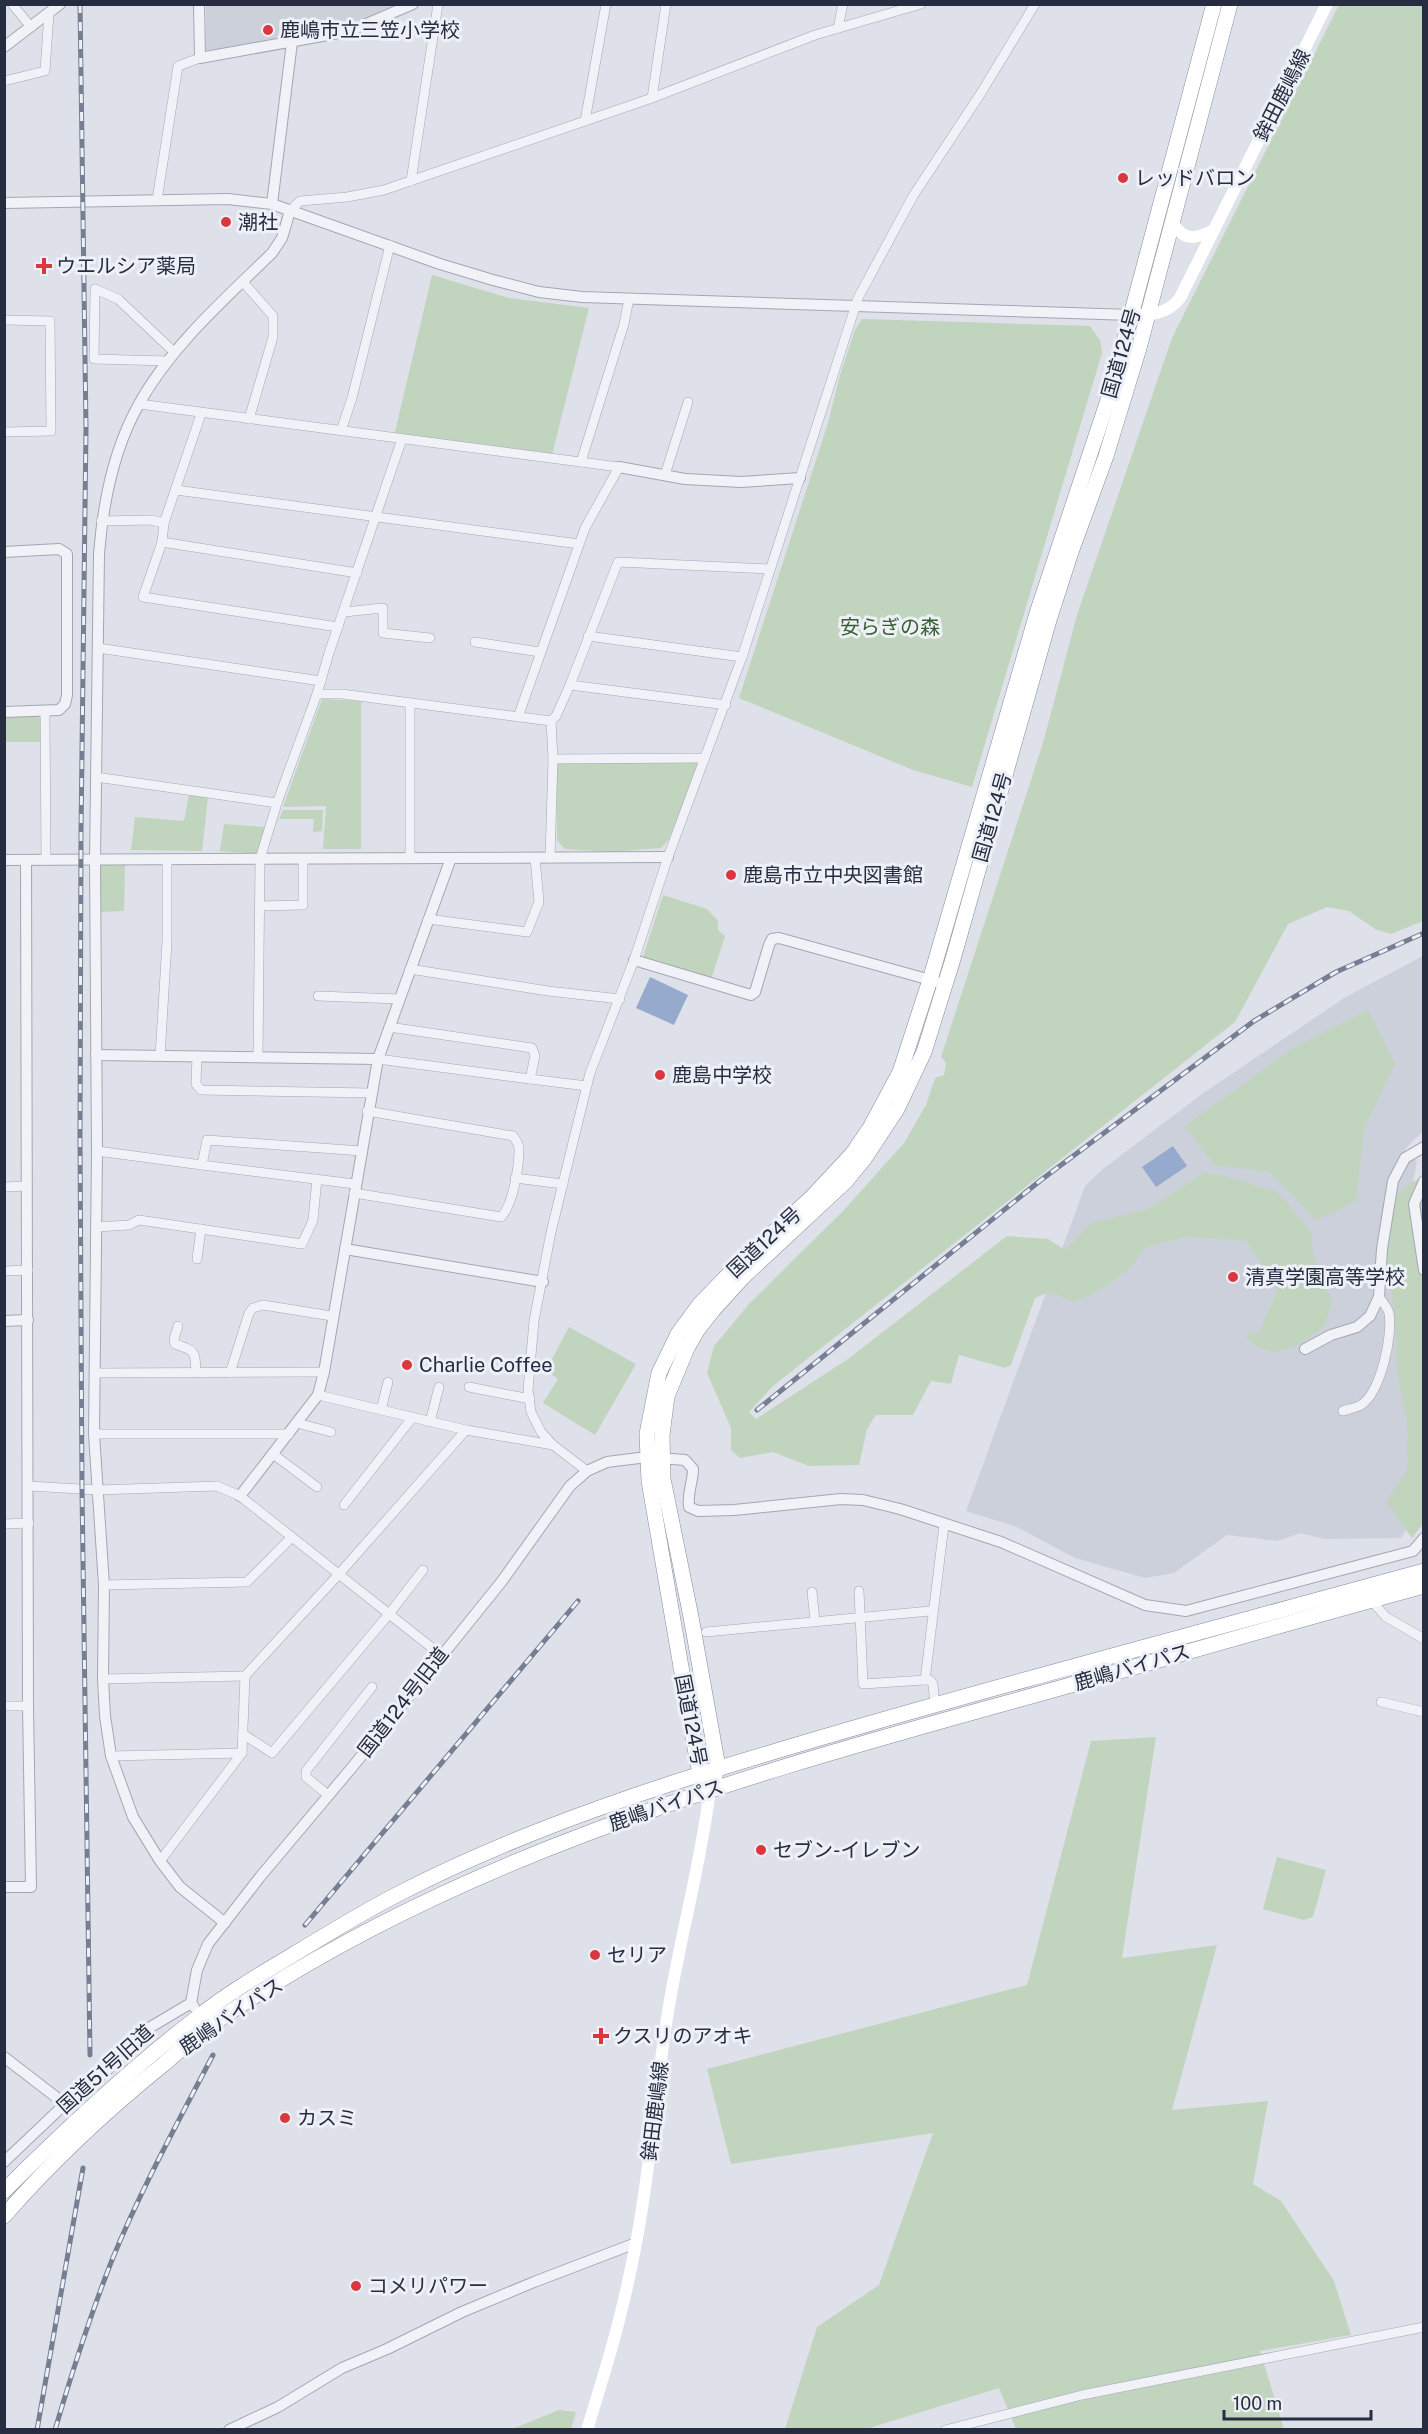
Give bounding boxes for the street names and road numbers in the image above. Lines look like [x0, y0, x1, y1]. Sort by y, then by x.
street label: 鉾田鹿嶋線 [1249, 45, 1315, 145]
street label: 国道124号 [1097, 305, 1145, 401]
street label: 国道124号 [968, 769, 1016, 865]
street label: 国道124号 [722, 1202, 806, 1282]
street label: 鹿嶋バイパス [1071, 1639, 1193, 1695]
street label: 国道124号旧道 [353, 1642, 453, 1762]
street label: 国道124号 [670, 1672, 712, 1768]
street label: 鹿嶋バイパス [606, 1774, 726, 1836]
street label: 鹿嶋バイパス [175, 1973, 287, 2059]
street label: 国道51号旧道 [52, 2020, 158, 2118]
street label: 鉾田鹿嶋線 [637, 2060, 673, 2162]

